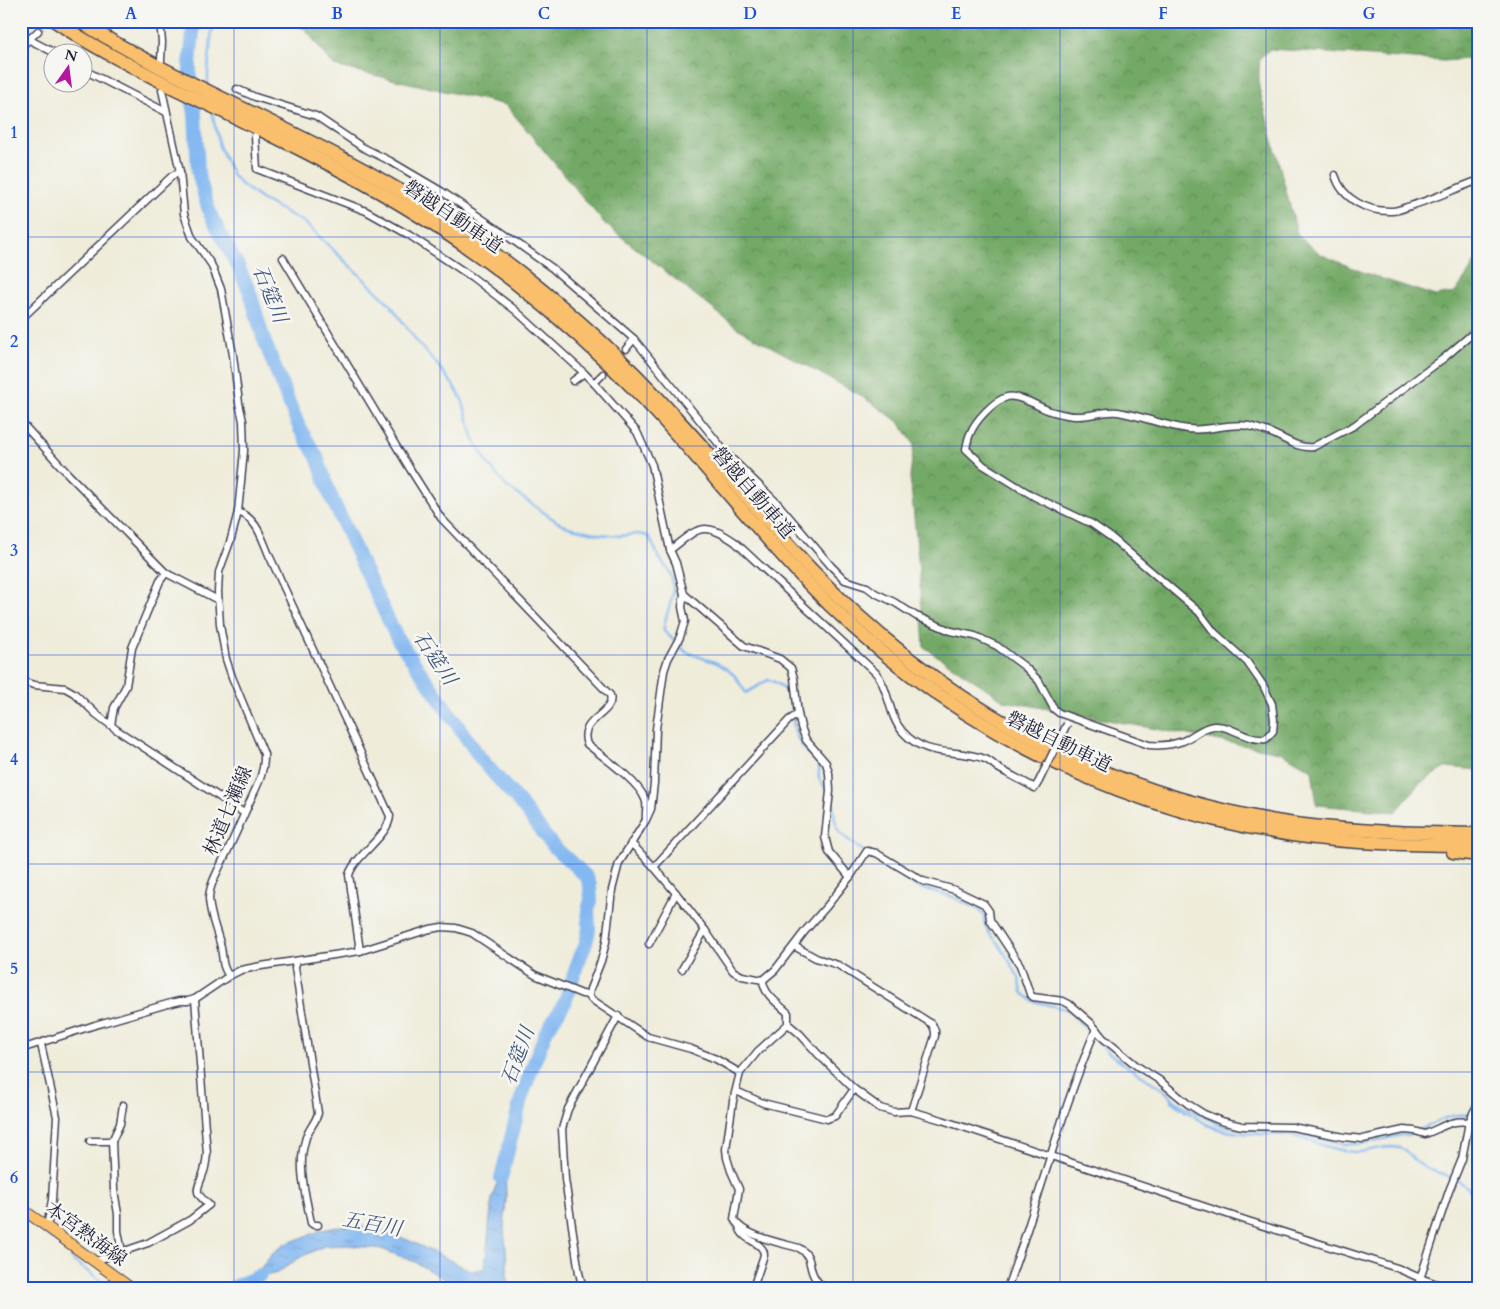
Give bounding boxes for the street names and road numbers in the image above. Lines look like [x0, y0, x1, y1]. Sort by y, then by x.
street label: 磐越自動車道 [398, 174, 508, 260]
street label: 磐越自動車道 [706, 441, 800, 545]
street label: 磐越自動車道 [1002, 705, 1116, 779]
street label: 林道七瀬線 [197, 762, 259, 860]
street label: 本宮熱海線 [40, 1196, 132, 1272]

